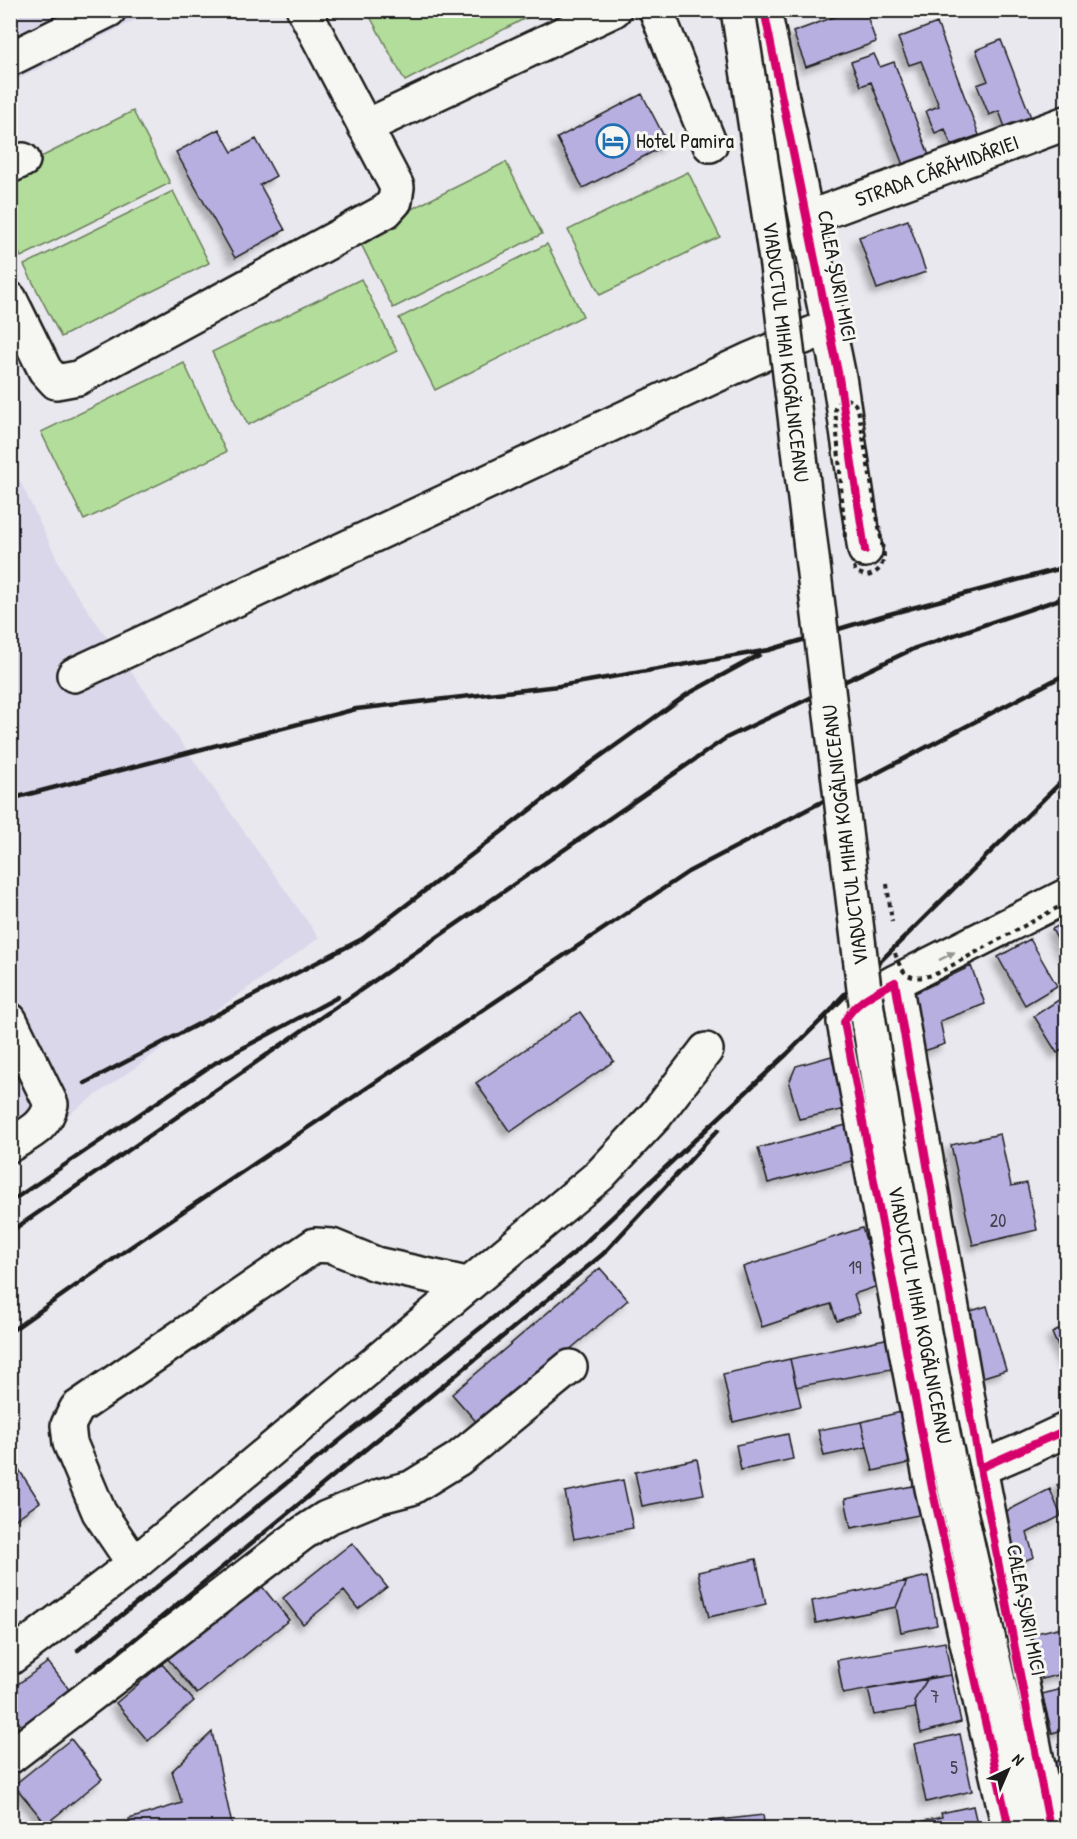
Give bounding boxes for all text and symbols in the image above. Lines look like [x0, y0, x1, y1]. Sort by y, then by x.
hotel icon: Hotel Pamira [595, 123, 631, 159]
place label: Hotel Pamira [636, 126, 734, 155]
street label: STRADA CĂRĂMIDĂRIEI [851, 127, 1023, 214]
street label: CALEA ȘURII MICI [811, 208, 864, 344]
street label: VIADUCTUL MIHAI KOGĂLNICEANU [756, 220, 817, 484]
street label: VIADUCTUL MIHAI KOGĂLNICEANU [814, 703, 875, 967]
one-way arrow [939, 951, 956, 960]
street label: VIADUCTUL MIHAI KOGĂLNICEANU [881, 1184, 960, 1446]
house number: 20 [990, 1208, 1006, 1233]
house number: 19 [848, 1255, 862, 1280]
street label: CALEA ȘURII MICI [1000, 1542, 1053, 1678]
house number: 7 [931, 1684, 940, 1709]
north arrow [978, 1740, 1038, 1800]
text: N [1008, 1748, 1029, 1770]
house number: 5 [950, 1755, 958, 1780]

